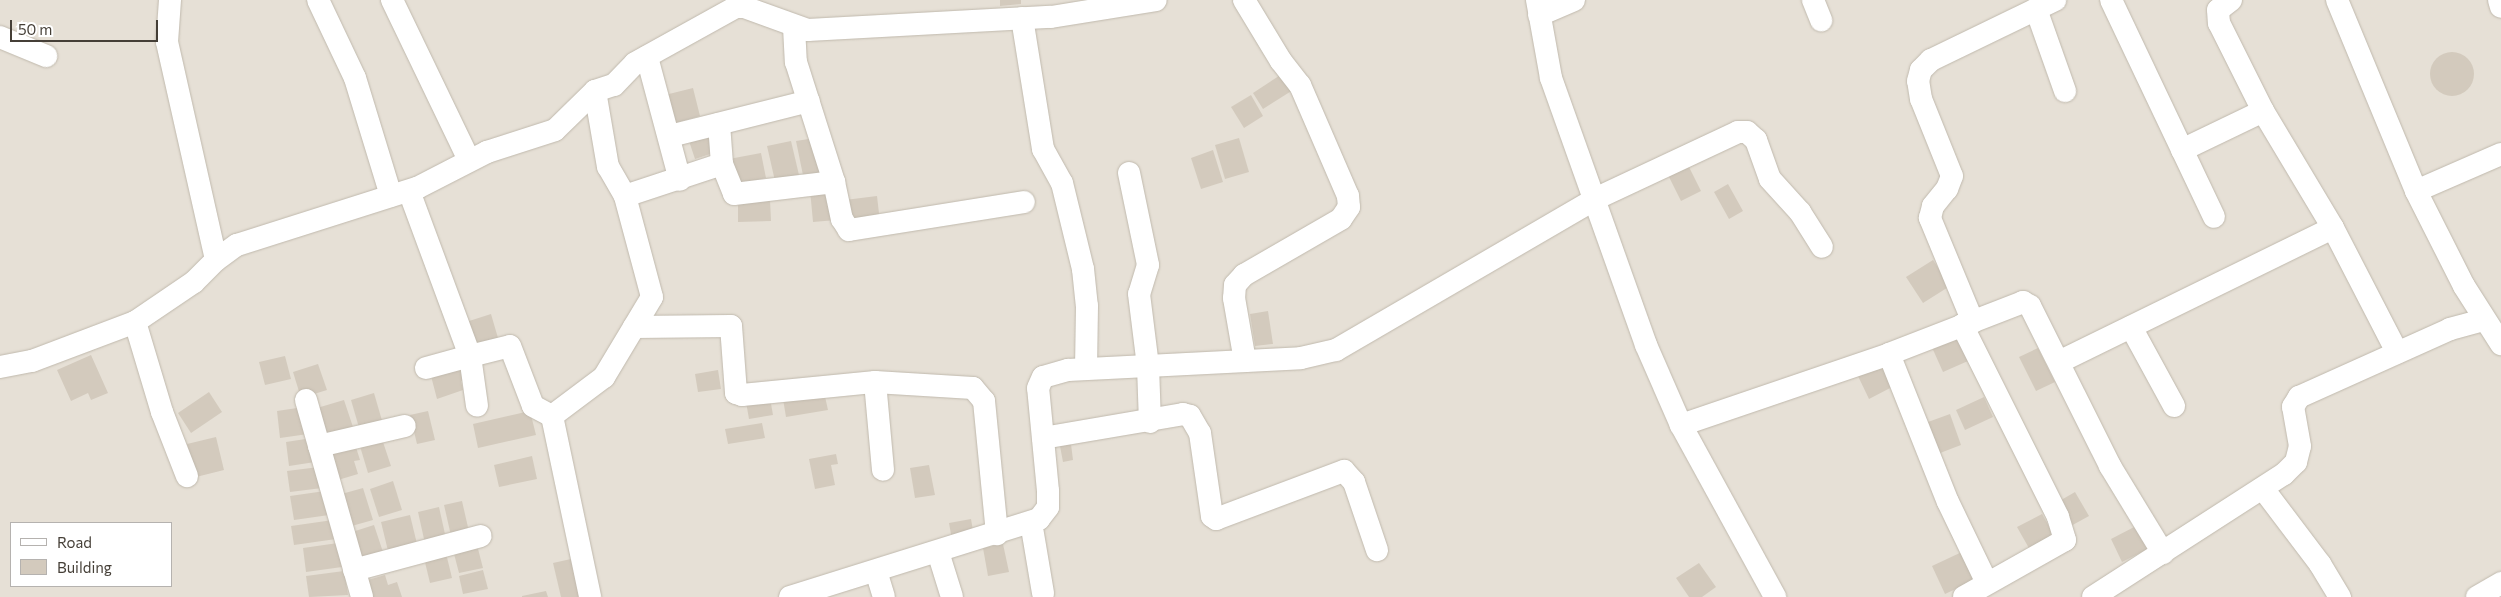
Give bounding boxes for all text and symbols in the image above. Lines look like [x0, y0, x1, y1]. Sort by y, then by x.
scale bar [12, 10, 160, 42]
text: 50 m [18, 20, 52, 38]
legend [10, 522, 172, 587]
text: Road [57, 533, 92, 551]
text: Building [57, 558, 112, 576]

